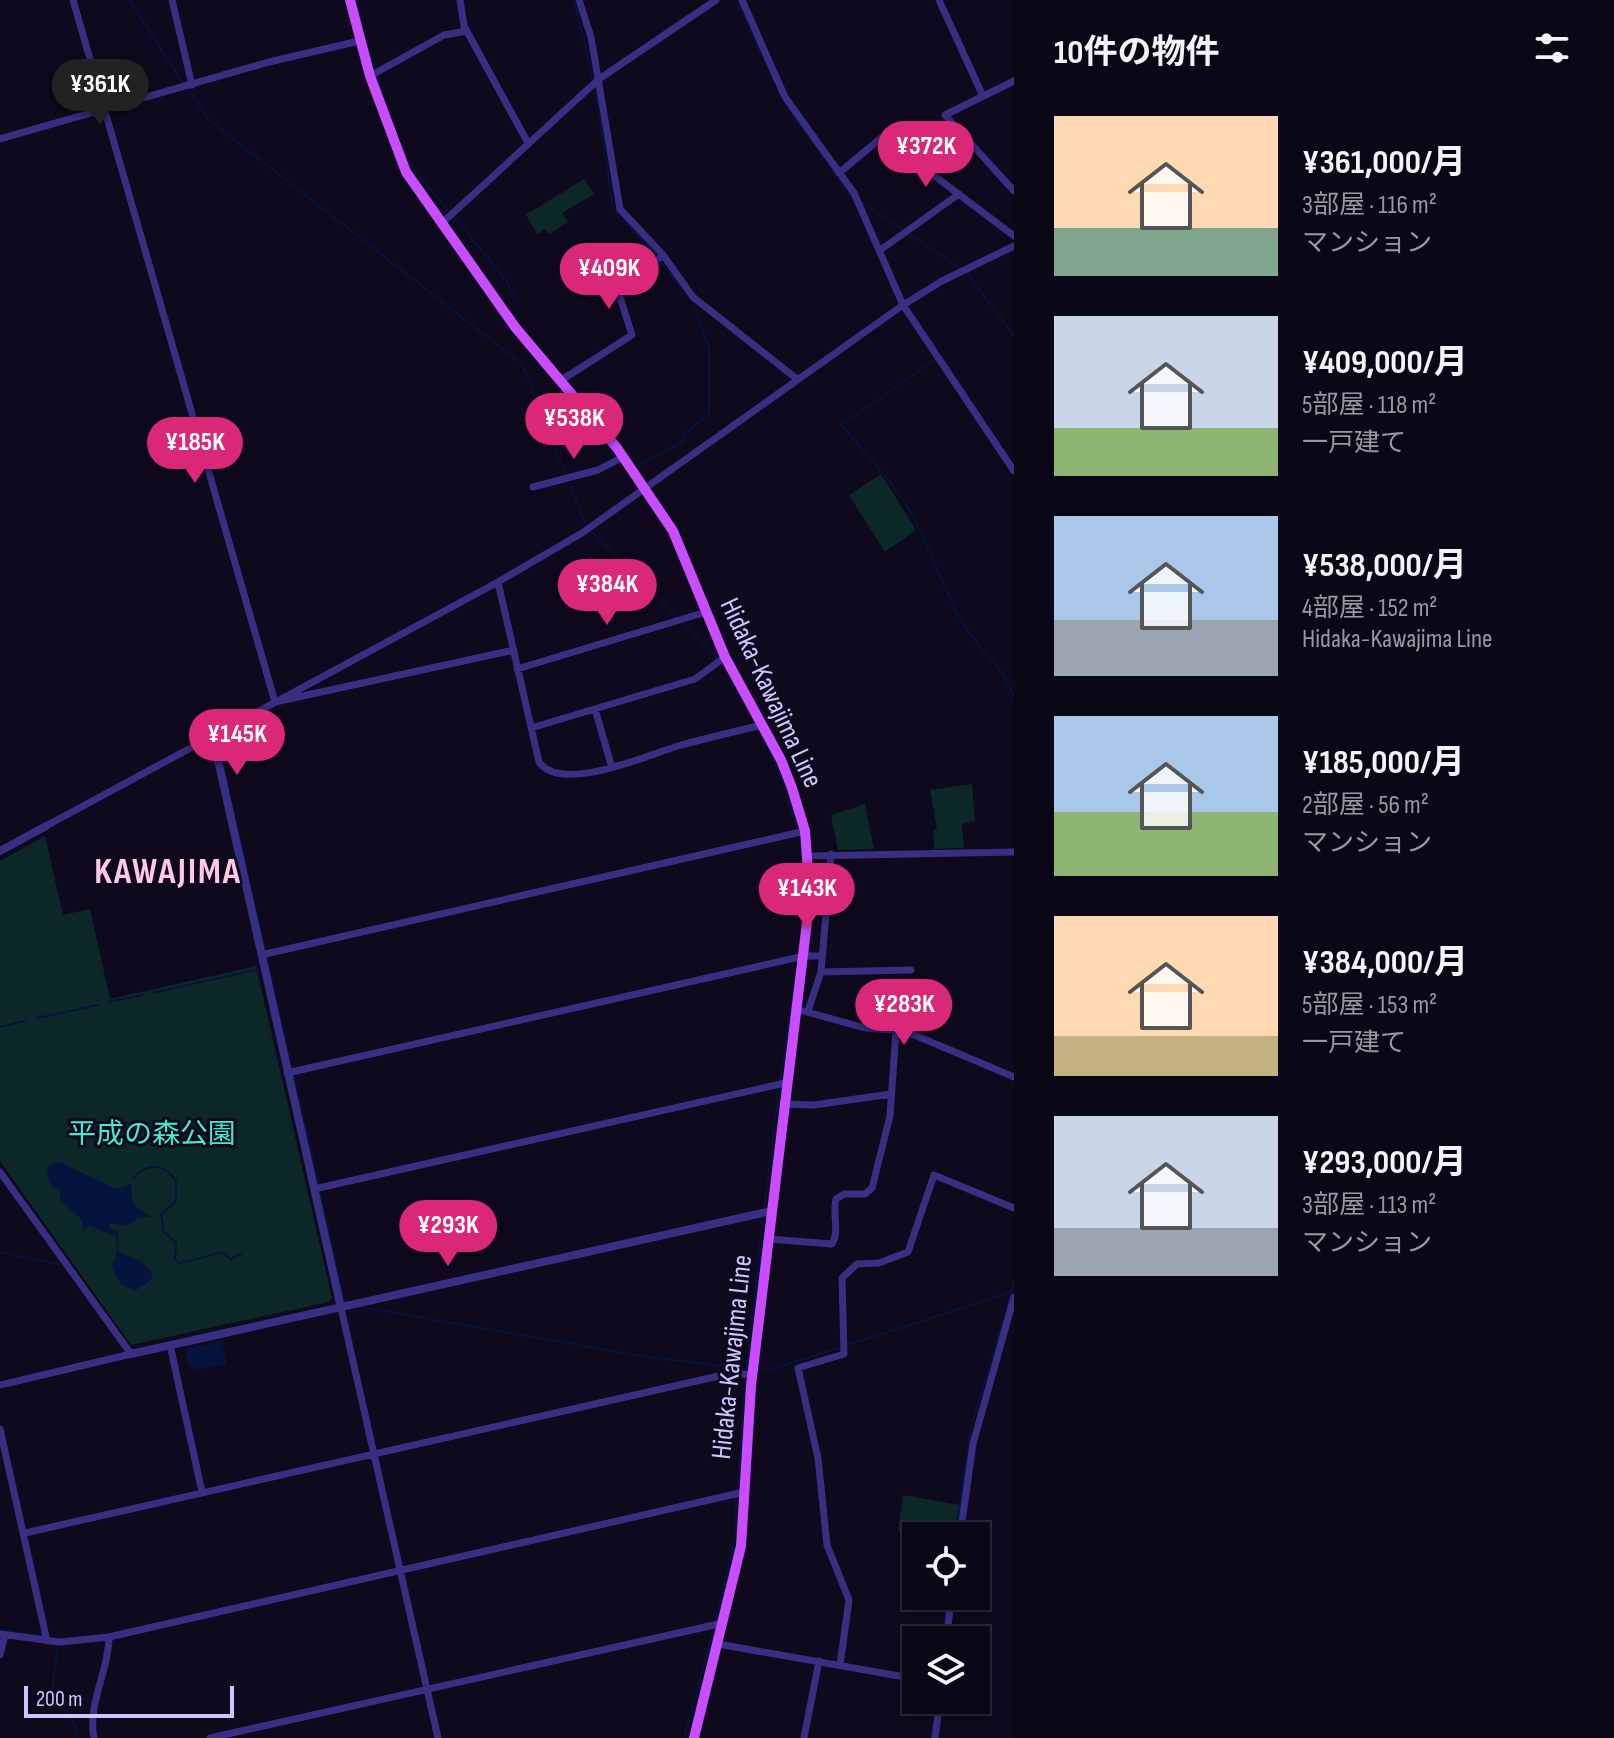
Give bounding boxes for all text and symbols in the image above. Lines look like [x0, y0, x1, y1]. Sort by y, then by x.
icon: filters [1530, 26, 1574, 70]
text: 10件の物件 [1054, 32, 1220, 73]
pin: ¥361K [44, 59, 156, 127]
text: ¥361K [70, 69, 130, 100]
pin: ¥372K [870, 121, 982, 189]
text: ¥372K [896, 131, 956, 162]
text: ¥361,000/月 [1302, 142, 1466, 183]
icon: home [1118, 148, 1214, 244]
text: 3部屋 · 116 m² [1302, 190, 1437, 221]
text: マンション [1302, 228, 1432, 259]
pin: ¥409K [553, 243, 665, 311]
text: ¥409K [578, 253, 640, 284]
text: ¥409,000/月 [1302, 342, 1468, 383]
icon: home [1118, 348, 1214, 444]
text: 5部屋 · 118 m² [1302, 390, 1436, 421]
pin: ¥538K [518, 393, 630, 461]
text: ¥538K [543, 403, 605, 434]
pin: ¥185K [139, 417, 251, 485]
text: ¥185K [165, 427, 225, 458]
text: 一戸建て [1302, 428, 1406, 459]
text: ¥538,000/月 [1302, 545, 1467, 586]
icon: home [1118, 548, 1214, 644]
pin: ¥384K [551, 559, 663, 627]
text: ¥384K [576, 569, 638, 600]
street label: Hidaka-Kawajima Line [713, 593, 829, 793]
text: 4部屋 · 152 m² [1302, 593, 1437, 624]
text: Hidaka-Kawajima Line [1302, 624, 1493, 655]
pin: ¥145K [181, 709, 293, 777]
text: ¥145K [207, 719, 267, 750]
text: ¥185,000/月 [1302, 742, 1465, 783]
icon: home [1118, 748, 1214, 844]
text: 2部屋 · 56 m² [1302, 790, 1429, 821]
text: マンション [1302, 828, 1432, 859]
district label: KAWAJIMA [94, 851, 242, 894]
pin: ¥143K [751, 863, 863, 931]
text: ¥143K [777, 873, 837, 904]
text: ¥384,000/月 [1302, 942, 1468, 983]
icon: home [1118, 948, 1214, 1044]
pin: ¥283K [848, 979, 960, 1047]
text: ¥283K [873, 989, 935, 1020]
text: 5部屋 · 153 m² [1302, 990, 1437, 1021]
text: 一戸建て [1302, 1028, 1406, 1059]
park label: 平成の森公園 [68, 1118, 236, 1151]
text: ¥293,000/月 [1302, 1142, 1467, 1183]
icon: home [1118, 1148, 1214, 1244]
text: 3部屋 · 113 m² [1302, 1190, 1436, 1221]
pin: ¥293K [392, 1200, 504, 1268]
text: ¥293K [417, 1210, 479, 1241]
text: マンション [1302, 1228, 1432, 1259]
street label: Hidaka-Kawajima Line [705, 1253, 759, 1461]
map controls [902, 1522, 990, 1714]
button: locate [902, 1522, 990, 1610]
button: layers [902, 1626, 990, 1714]
scale bar [24, 1682, 234, 1718]
text: 200 m [36, 1686, 82, 1713]

